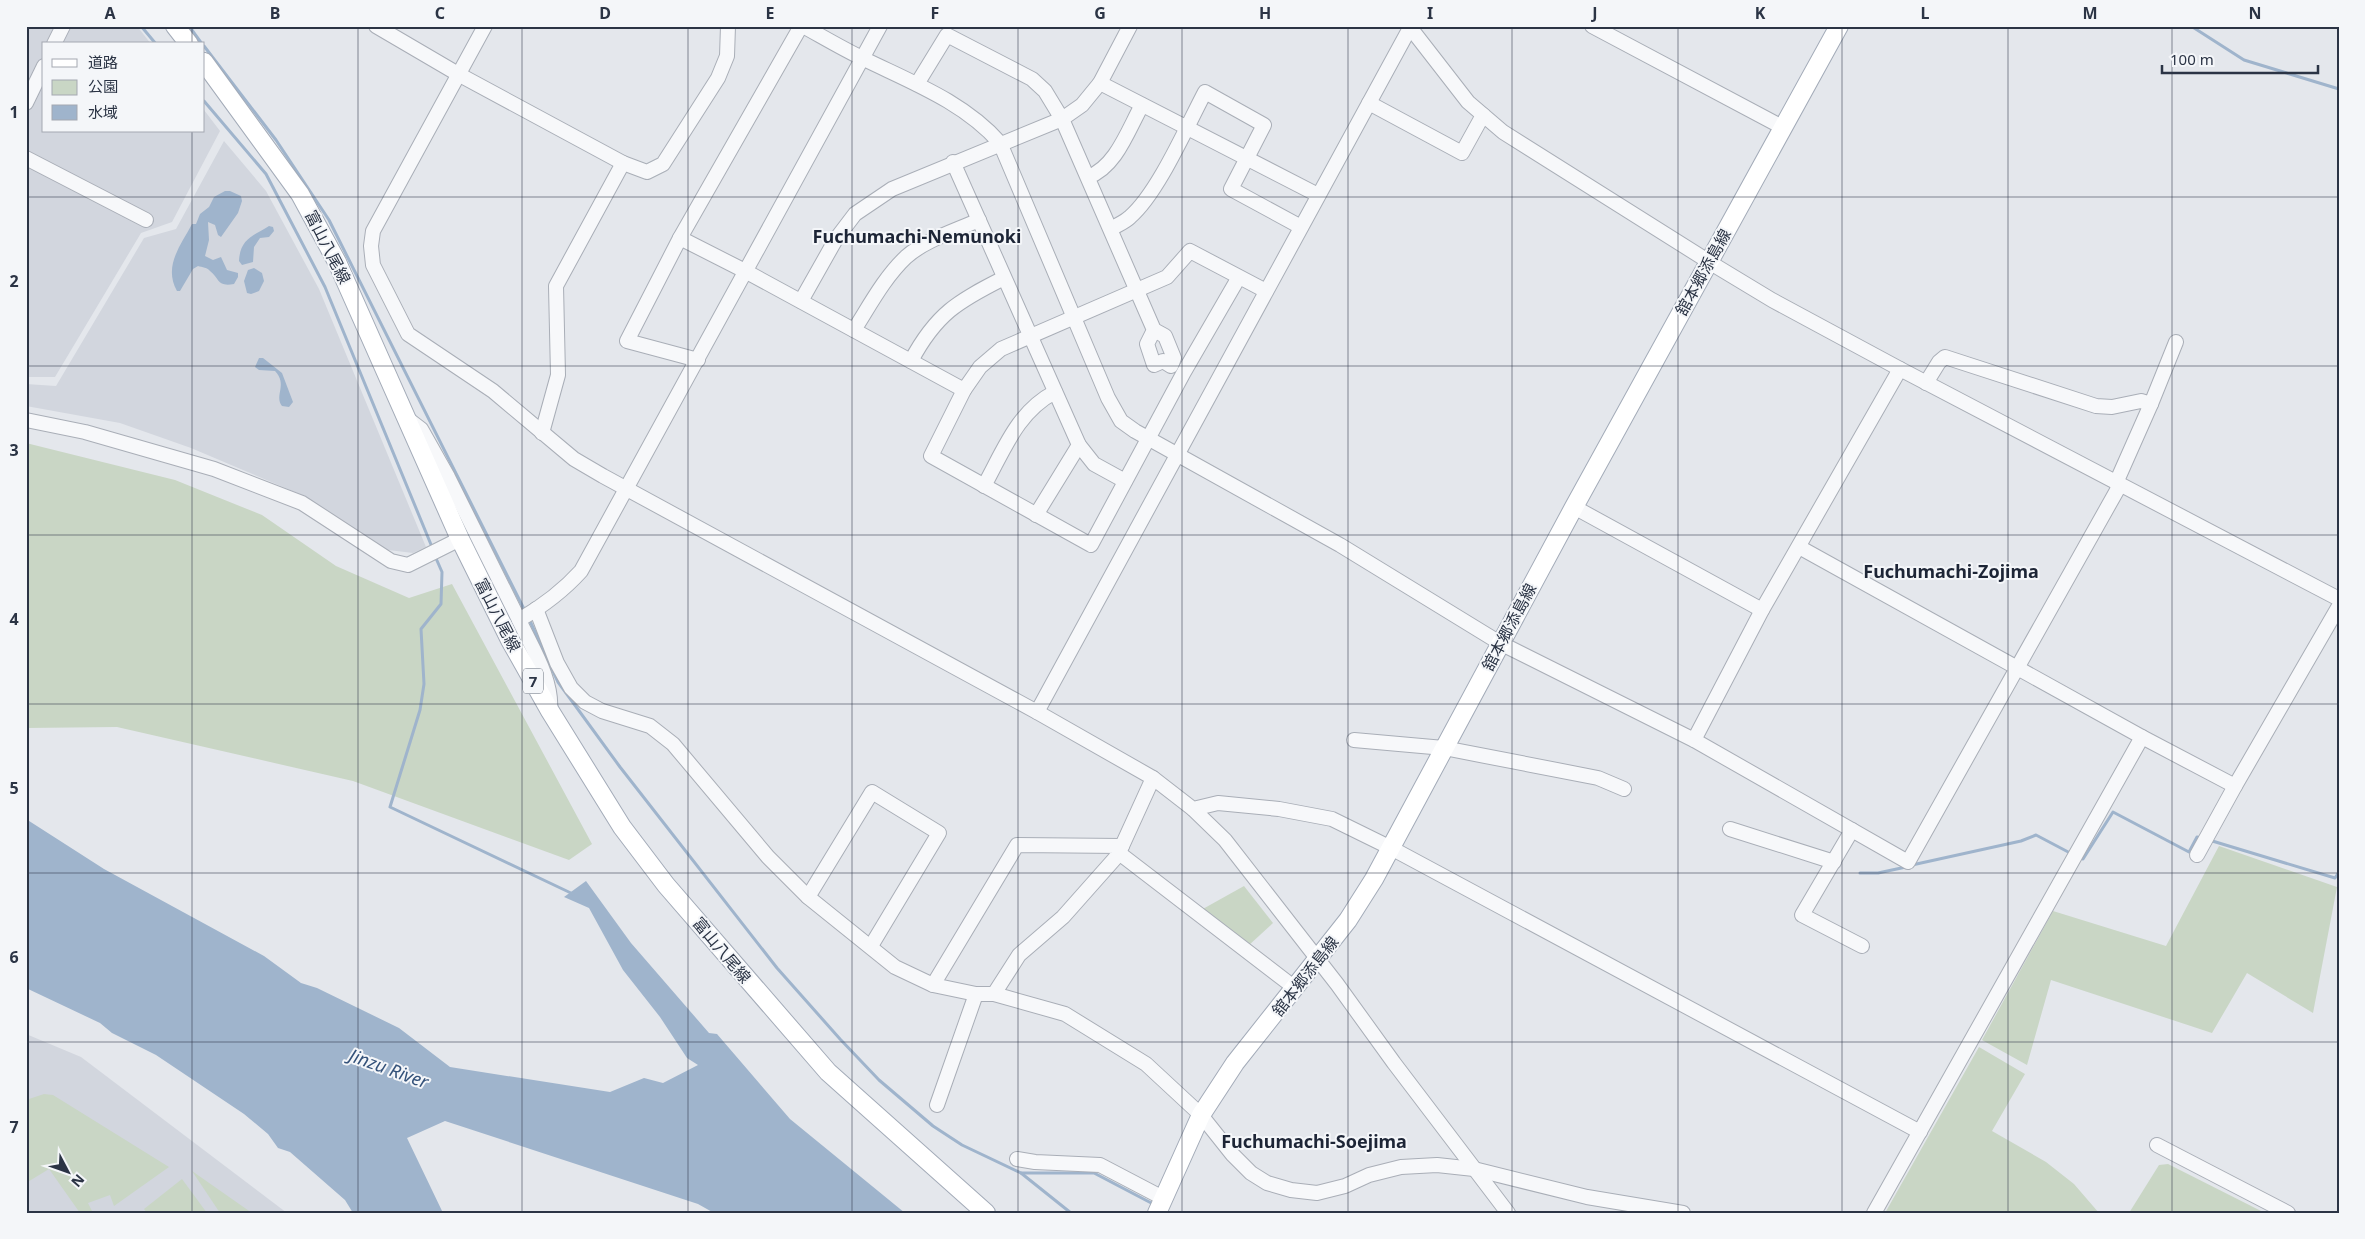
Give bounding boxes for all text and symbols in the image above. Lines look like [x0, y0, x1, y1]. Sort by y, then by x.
text: A [104, 2, 116, 24]
text: B [270, 2, 280, 24]
text: C [435, 2, 445, 24]
text: D [599, 2, 611, 24]
text: E [766, 2, 775, 24]
text: F [931, 2, 939, 24]
text: G [1094, 2, 1106, 24]
text: H [1259, 2, 1271, 24]
text: I [1427, 2, 1433, 24]
text: J [1590, 2, 1598, 24]
text: K [1755, 2, 1766, 24]
text: L [1921, 2, 1930, 24]
text: M [2082, 2, 2098, 24]
text: N [2248, 2, 2262, 24]
legend [42, 42, 205, 132]
scale bar [2162, 42, 2319, 74]
text: 100 m [2170, 49, 2214, 69]
text: 道路 [88, 52, 118, 72]
text: 公園 [88, 76, 118, 96]
text: 1 [9, 101, 19, 123]
text: 水域 [88, 102, 118, 122]
street label: 富山八尾線 [300, 206, 356, 288]
district label: Fuchumachi-Nemunoki [813, 224, 1021, 248]
street label: 舘本郷添島線 [1670, 225, 1736, 319]
text: 2 [9, 270, 19, 292]
text: 3 [9, 439, 19, 461]
district label: Fuchumachi-Zojima [1863, 559, 2039, 583]
street label: 富山八尾線 [470, 574, 526, 656]
street label: 舘本郷添島線 [1477, 579, 1541, 675]
text: 4 [9, 608, 19, 630]
road number: 7 [523, 668, 543, 694]
text: 5 [9, 777, 19, 799]
street label: 富山八尾線 [688, 912, 756, 988]
street label: 舘本郷添島線 [1267, 931, 1343, 1021]
text: 6 [9, 946, 19, 968]
water label: Jinzu River [343, 1042, 433, 1094]
text: 7 [9, 1116, 19, 1138]
district label: Fuchumachi-Soejima [1221, 1129, 1407, 1153]
north arrow [42, 1146, 92, 1196]
text: N [67, 1170, 89, 1191]

